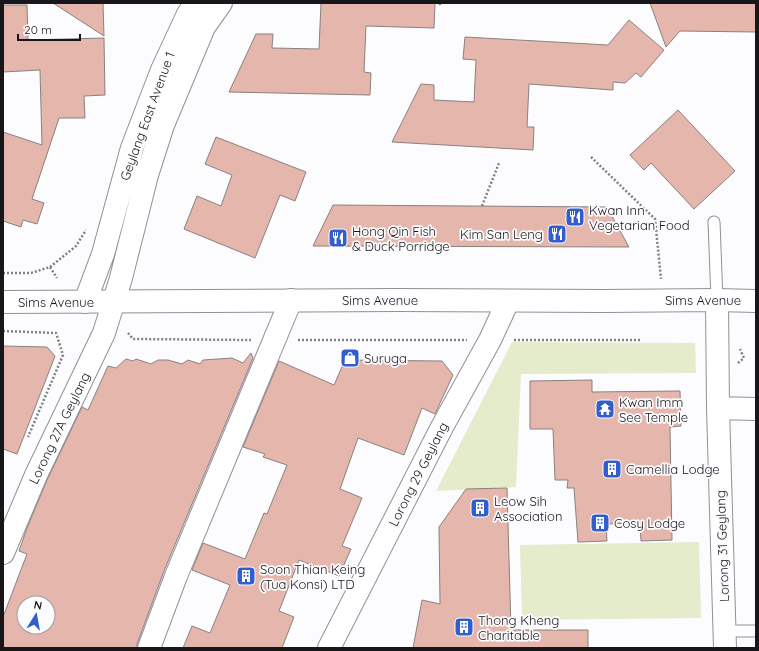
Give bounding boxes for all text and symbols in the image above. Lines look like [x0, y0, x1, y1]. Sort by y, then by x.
scale bar [18, 16, 80, 42]
text: 20 m [24, 22, 52, 37]
street label: Geylang East Avenue 1 [116, 49, 178, 183]
place label: Kwan Inn Vegetarian Food [589, 202, 690, 233]
restaurant icon: Kwan Inn Vegetarian Food [564, 206, 586, 228]
place label: Hong Qin Fish & Duck Porridge [352, 223, 450, 254]
restaurant icon: Kim San Leng [546, 223, 568, 245]
place label: Kim San Leng [460, 226, 543, 242]
restaurant icon: Hong Qin Fish & Duck Porridge [327, 227, 349, 249]
street label: Sims Avenue [342, 292, 418, 308]
street label: Sims Avenue [665, 292, 741, 308]
street label: Sims Avenue [18, 294, 94, 310]
shop icon: Suruga [339, 347, 361, 369]
place label: Suruga [364, 350, 407, 366]
street label: Lorong 27A Geylang [25, 370, 93, 486]
place label: Kwan Imm See Temple [619, 394, 688, 425]
temple icon: Kwan Imm See Temple [594, 398, 616, 420]
street label: Lorong 29 Geylang [385, 419, 451, 529]
building icon: Camellia Lodge [601, 458, 623, 480]
place label: Camellia Lodge [626, 461, 720, 477]
street label: Lorong 31 Geylang [712, 490, 732, 602]
place label: Leow Sih Association [494, 493, 562, 524]
building icon: Leow Sih Association [469, 497, 491, 519]
building icon: Cosy Lodge [589, 512, 611, 534]
place label: Cosy Lodge [614, 515, 685, 531]
place label: Soon Thian Keing (Tua Konsi) LTD [260, 561, 365, 592]
building icon: Soon Thian Keing (Tua Konsi) LTD [235, 565, 257, 587]
north arrow [16, 595, 56, 635]
text: N [33, 598, 43, 613]
place label: Thong Kheng Charitable [478, 612, 559, 643]
building icon: Thong Kheng Charitable [453, 616, 475, 638]

